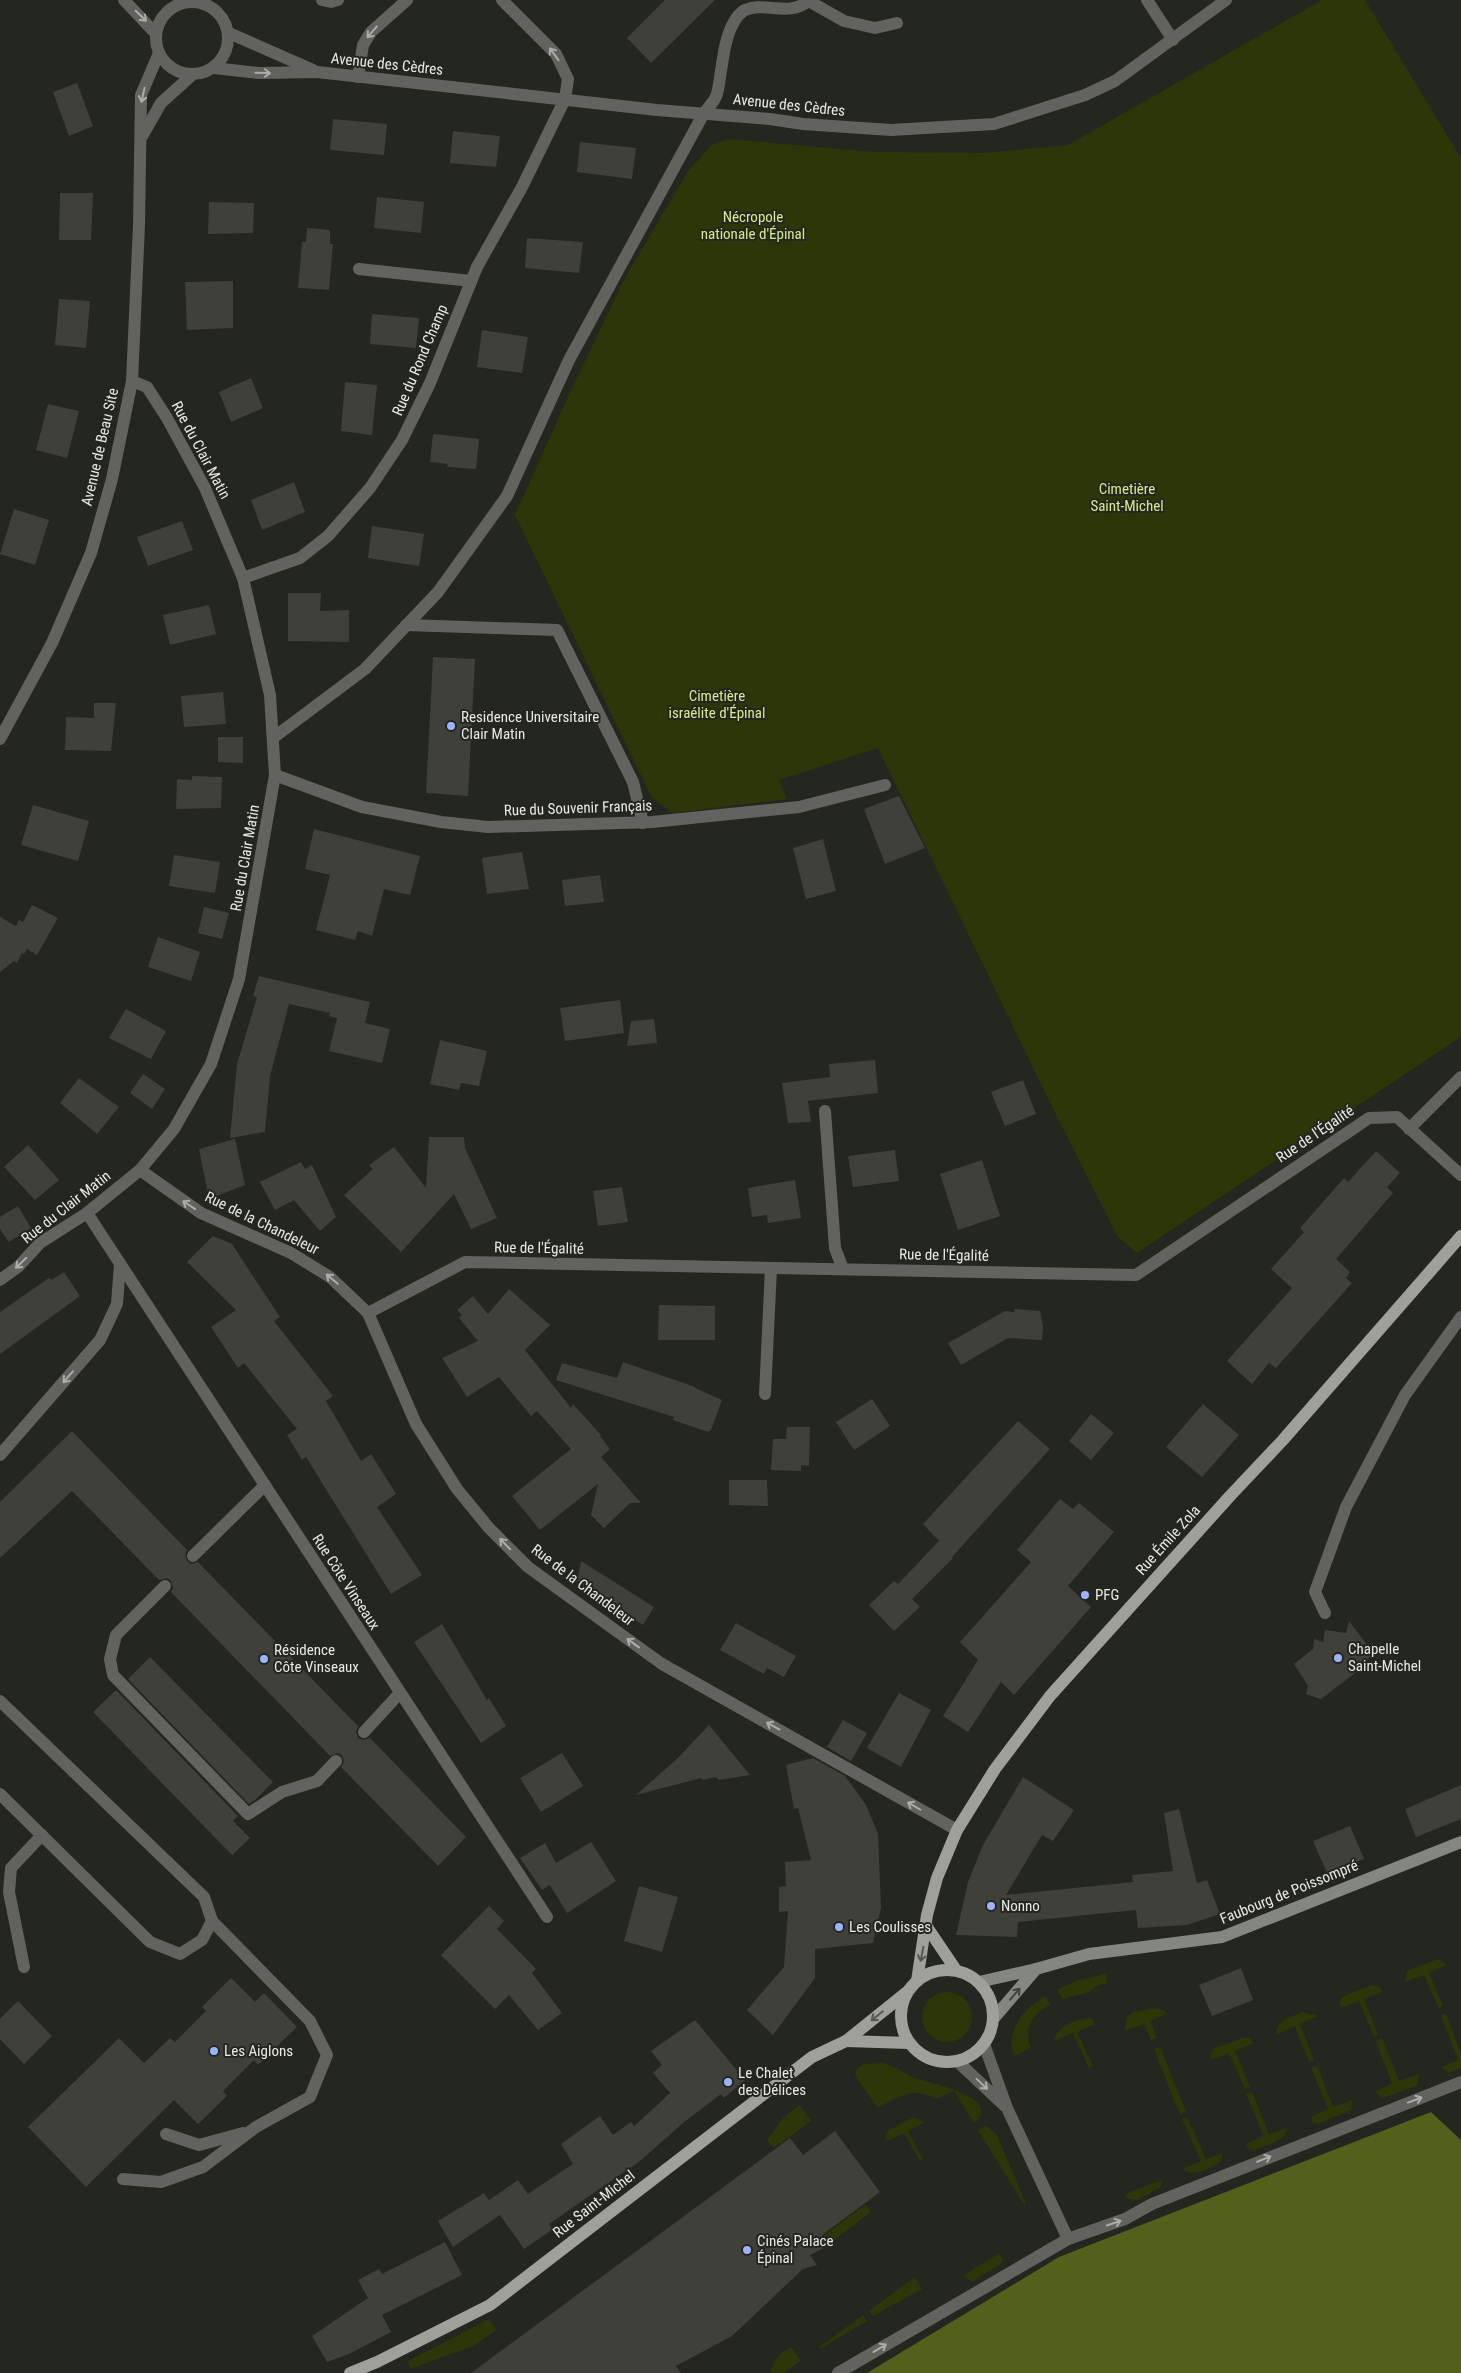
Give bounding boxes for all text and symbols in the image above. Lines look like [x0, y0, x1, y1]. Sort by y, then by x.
one-way arrow [134, 10, 147, 22]
one-way arrow [367, 26, 378, 39]
one-way arrow [549, 47, 559, 61]
street label: Avenue des Cèdres [330, 49, 444, 79]
one-way arrow [254, 68, 270, 78]
one-way arrow [138, 87, 147, 103]
street label: Avenue des Cèdres [732, 90, 846, 120]
park label: Nécropole nationale d'Épinal [701, 208, 805, 243]
street label: Rue du Rond Champ [388, 302, 452, 418]
street label: Avenue de Beau Site [78, 386, 122, 508]
street label: Rue du Clair Matin [168, 398, 234, 502]
park label: Cimetière Saint-Michel [1090, 480, 1164, 515]
park label: Cimetière israélite d'Épinal [669, 687, 765, 722]
place label: Residence Universitaire Clair Matin [461, 708, 599, 743]
marker: Residence Universitaire Clair Matin [445, 720, 457, 732]
street label: Rue du Souvenir Français [503, 796, 653, 820]
street label: Rue du Clair Matin [227, 803, 263, 913]
street label: Rue de l'Égalité [1273, 1101, 1357, 1167]
street label: Rue du Clair Matin [18, 1167, 114, 1247]
street label: Rue de la Chandeleur [202, 1188, 322, 1259]
one-way arrow [182, 1200, 196, 1210]
street label: Rue de l'Égalité [494, 1238, 584, 1258]
street label: Rue de l'Égalité [899, 1245, 989, 1265]
one-way arrow [15, 1257, 27, 1270]
one-way arrow [326, 1274, 339, 1285]
one-way arrow [62, 1370, 74, 1383]
street label: Rue Émile Zola [1132, 1501, 1204, 1579]
street label: Rue Côte Vinseaux [308, 1531, 384, 1634]
one-way arrow [499, 1538, 511, 1550]
street label: Rue de la Chandeleur [528, 1540, 639, 1630]
place label: PFG [1095, 1586, 1119, 1604]
marker: PFG [1079, 1589, 1091, 1601]
one-way arrow [627, 1638, 640, 1649]
place label: Chapelle Saint-Michel [1348, 1640, 1421, 1675]
place label: Résidence Côte Vinseaux [274, 1641, 359, 1676]
marker: Chapelle Saint-Michel [1332, 1652, 1344, 1664]
marker: Résidence Côte Vinseaux [258, 1653, 270, 1665]
one-way arrow [766, 1721, 781, 1730]
one-way arrow [908, 1800, 922, 1810]
street label: Faubourg de Poissompré [1217, 1856, 1361, 1928]
place label: Nonno [1001, 1897, 1040, 1915]
marker: Nonno [985, 1900, 997, 1912]
place label: Les Coulisses [849, 1918, 931, 1936]
marker: Les Coulisses [833, 1921, 845, 1933]
one-way arrow [916, 1945, 926, 1961]
one-way arrow [1009, 1988, 1020, 2001]
one-way arrow [871, 2011, 884, 2022]
place label: Les Aiglons [224, 2042, 293, 2060]
marker: Les Aiglons [208, 2045, 220, 2057]
place label: Le Chalet des Délices [738, 2064, 806, 2099]
marker: Le Chalet des Délices [722, 2076, 734, 2088]
one-way arrow [975, 2079, 988, 2090]
one-way arrow [1407, 2095, 1422, 2104]
one-way arrow [1256, 2154, 1271, 2163]
street label: Rue Saint-Michel [549, 2166, 639, 2242]
one-way arrow [1106, 2218, 1122, 2227]
place label: Cinés Palace Épinal [757, 2232, 834, 2267]
marker: Cinés Palace Épinal [741, 2244, 753, 2256]
one-way arrow [872, 2343, 886, 2353]

